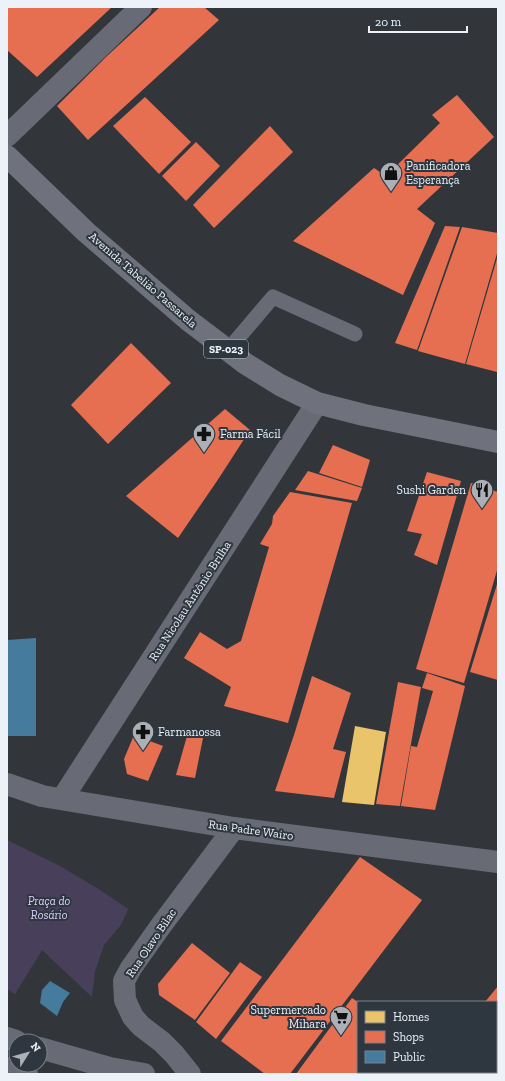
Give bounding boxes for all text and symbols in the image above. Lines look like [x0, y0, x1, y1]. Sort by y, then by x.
scale bar [369, 8, 467, 34]
text: 20 m [375, 15, 402, 29]
place label: Panificadora Esperança [406, 159, 471, 187]
shop icon: Panificadora Esperança [378, 160, 404, 193]
street label: Avenida Tabelião Passarela [86, 229, 200, 331]
road number: SP-023 [204, 340, 248, 358]
pharmacy icon: Farma Fácil [191, 421, 217, 454]
place label: Farma Fácil [220, 427, 281, 441]
restaurant icon: Sushi Garden [469, 477, 495, 510]
place label: Sushi Garden [397, 483, 466, 497]
street label: Rua Nicolau Antônio Brilha [146, 538, 234, 664]
pharmacy icon: Farmanossa [130, 719, 156, 752]
place label: Farmanossa [158, 725, 221, 739]
street label: Rua Padre Wairo [207, 817, 295, 843]
park label: Praça do Rosário [28, 894, 71, 922]
street label: Rua Olavo Bilac [123, 906, 179, 980]
legend [357, 1001, 497, 1073]
place label: Supermercado Mihara [250, 1003, 326, 1031]
supermarket icon: Supermercado Mihara [328, 1004, 354, 1037]
text: Homes [393, 1010, 429, 1024]
text: Shops [393, 1030, 424, 1044]
north arrow [8, 1033, 48, 1073]
text: N [28, 1040, 44, 1055]
text: Public [393, 1050, 426, 1064]

